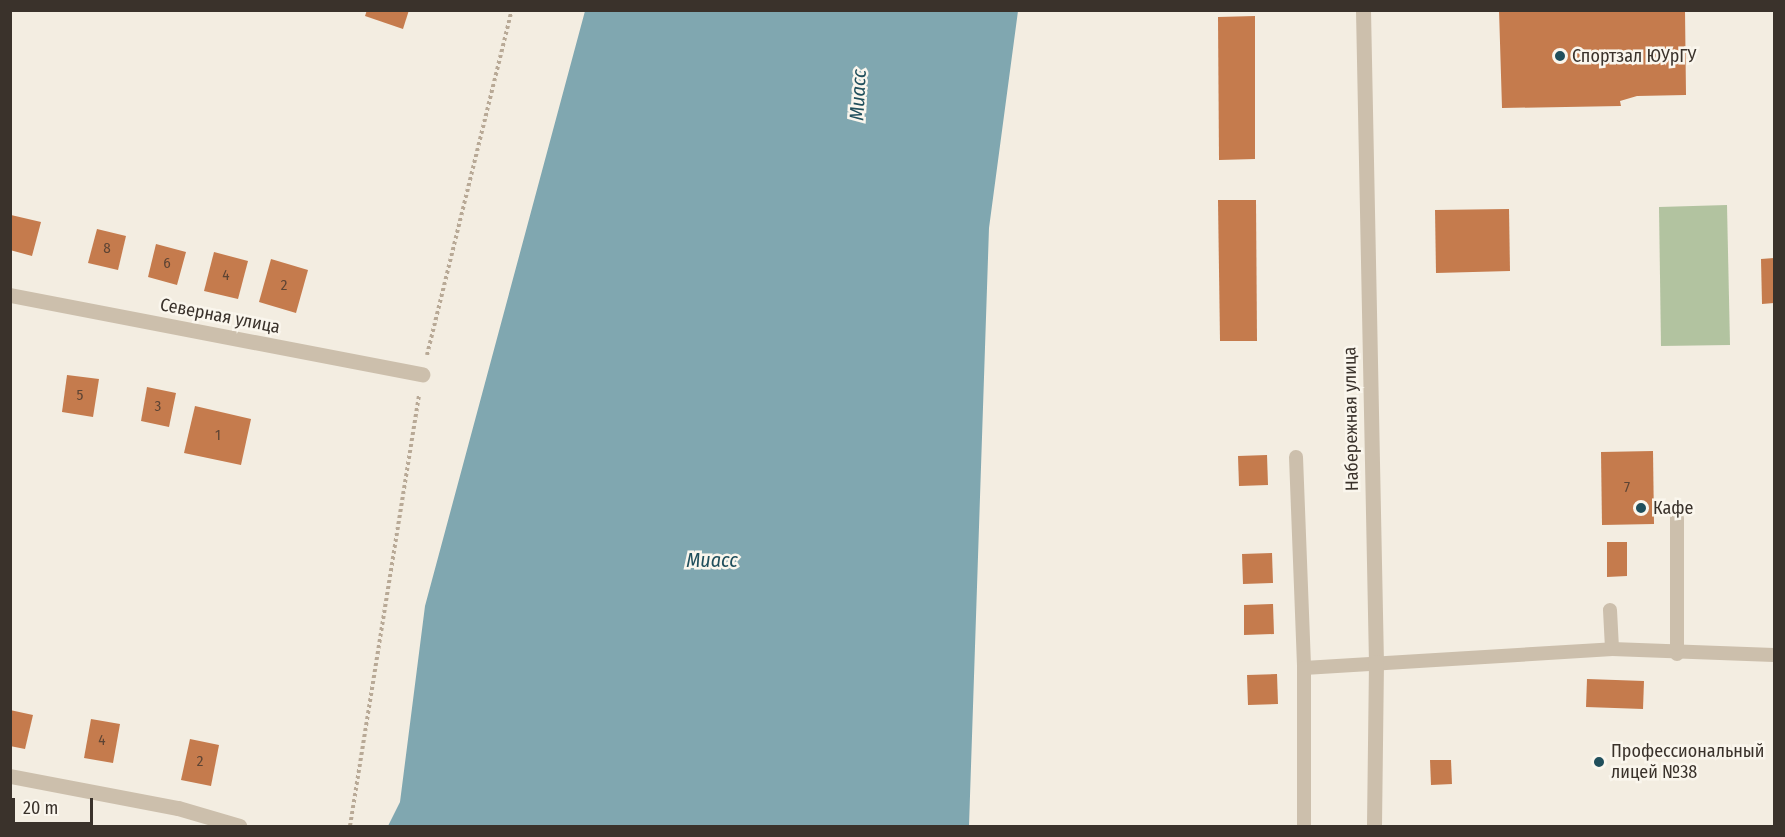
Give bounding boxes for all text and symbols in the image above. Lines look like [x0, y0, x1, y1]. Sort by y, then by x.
place label: Спортзал ЮУрГУ [1572, 45, 1696, 67]
marker: Спортзал ЮУрГУ [1553, 49, 1567, 63]
water label: Миасс [845, 69, 871, 121]
house number: 8 [103, 240, 111, 258]
house number: 6 [163, 255, 171, 273]
house number: 4 [222, 267, 230, 285]
house number: 2 [281, 277, 287, 295]
street label: Северная улица [158, 294, 282, 338]
street label: Набережная улица [1339, 347, 1363, 491]
house number: 5 [77, 387, 83, 405]
house number: 3 [155, 398, 161, 416]
house number: 1 [215, 427, 221, 445]
house number: 7 [1624, 479, 1630, 497]
place label: Кафе [1653, 497, 1693, 519]
marker: Кафе [1634, 501, 1648, 515]
water label: Миасс [686, 548, 738, 572]
house number: 4 [98, 732, 106, 750]
place label: Профессиональный лицей №38 [1611, 741, 1764, 783]
house number: 2 [197, 753, 203, 771]
marker: Профессиональный лицей №38 [1592, 755, 1606, 769]
scale bar [15, 786, 96, 824]
text: 20 m [23, 797, 58, 819]

